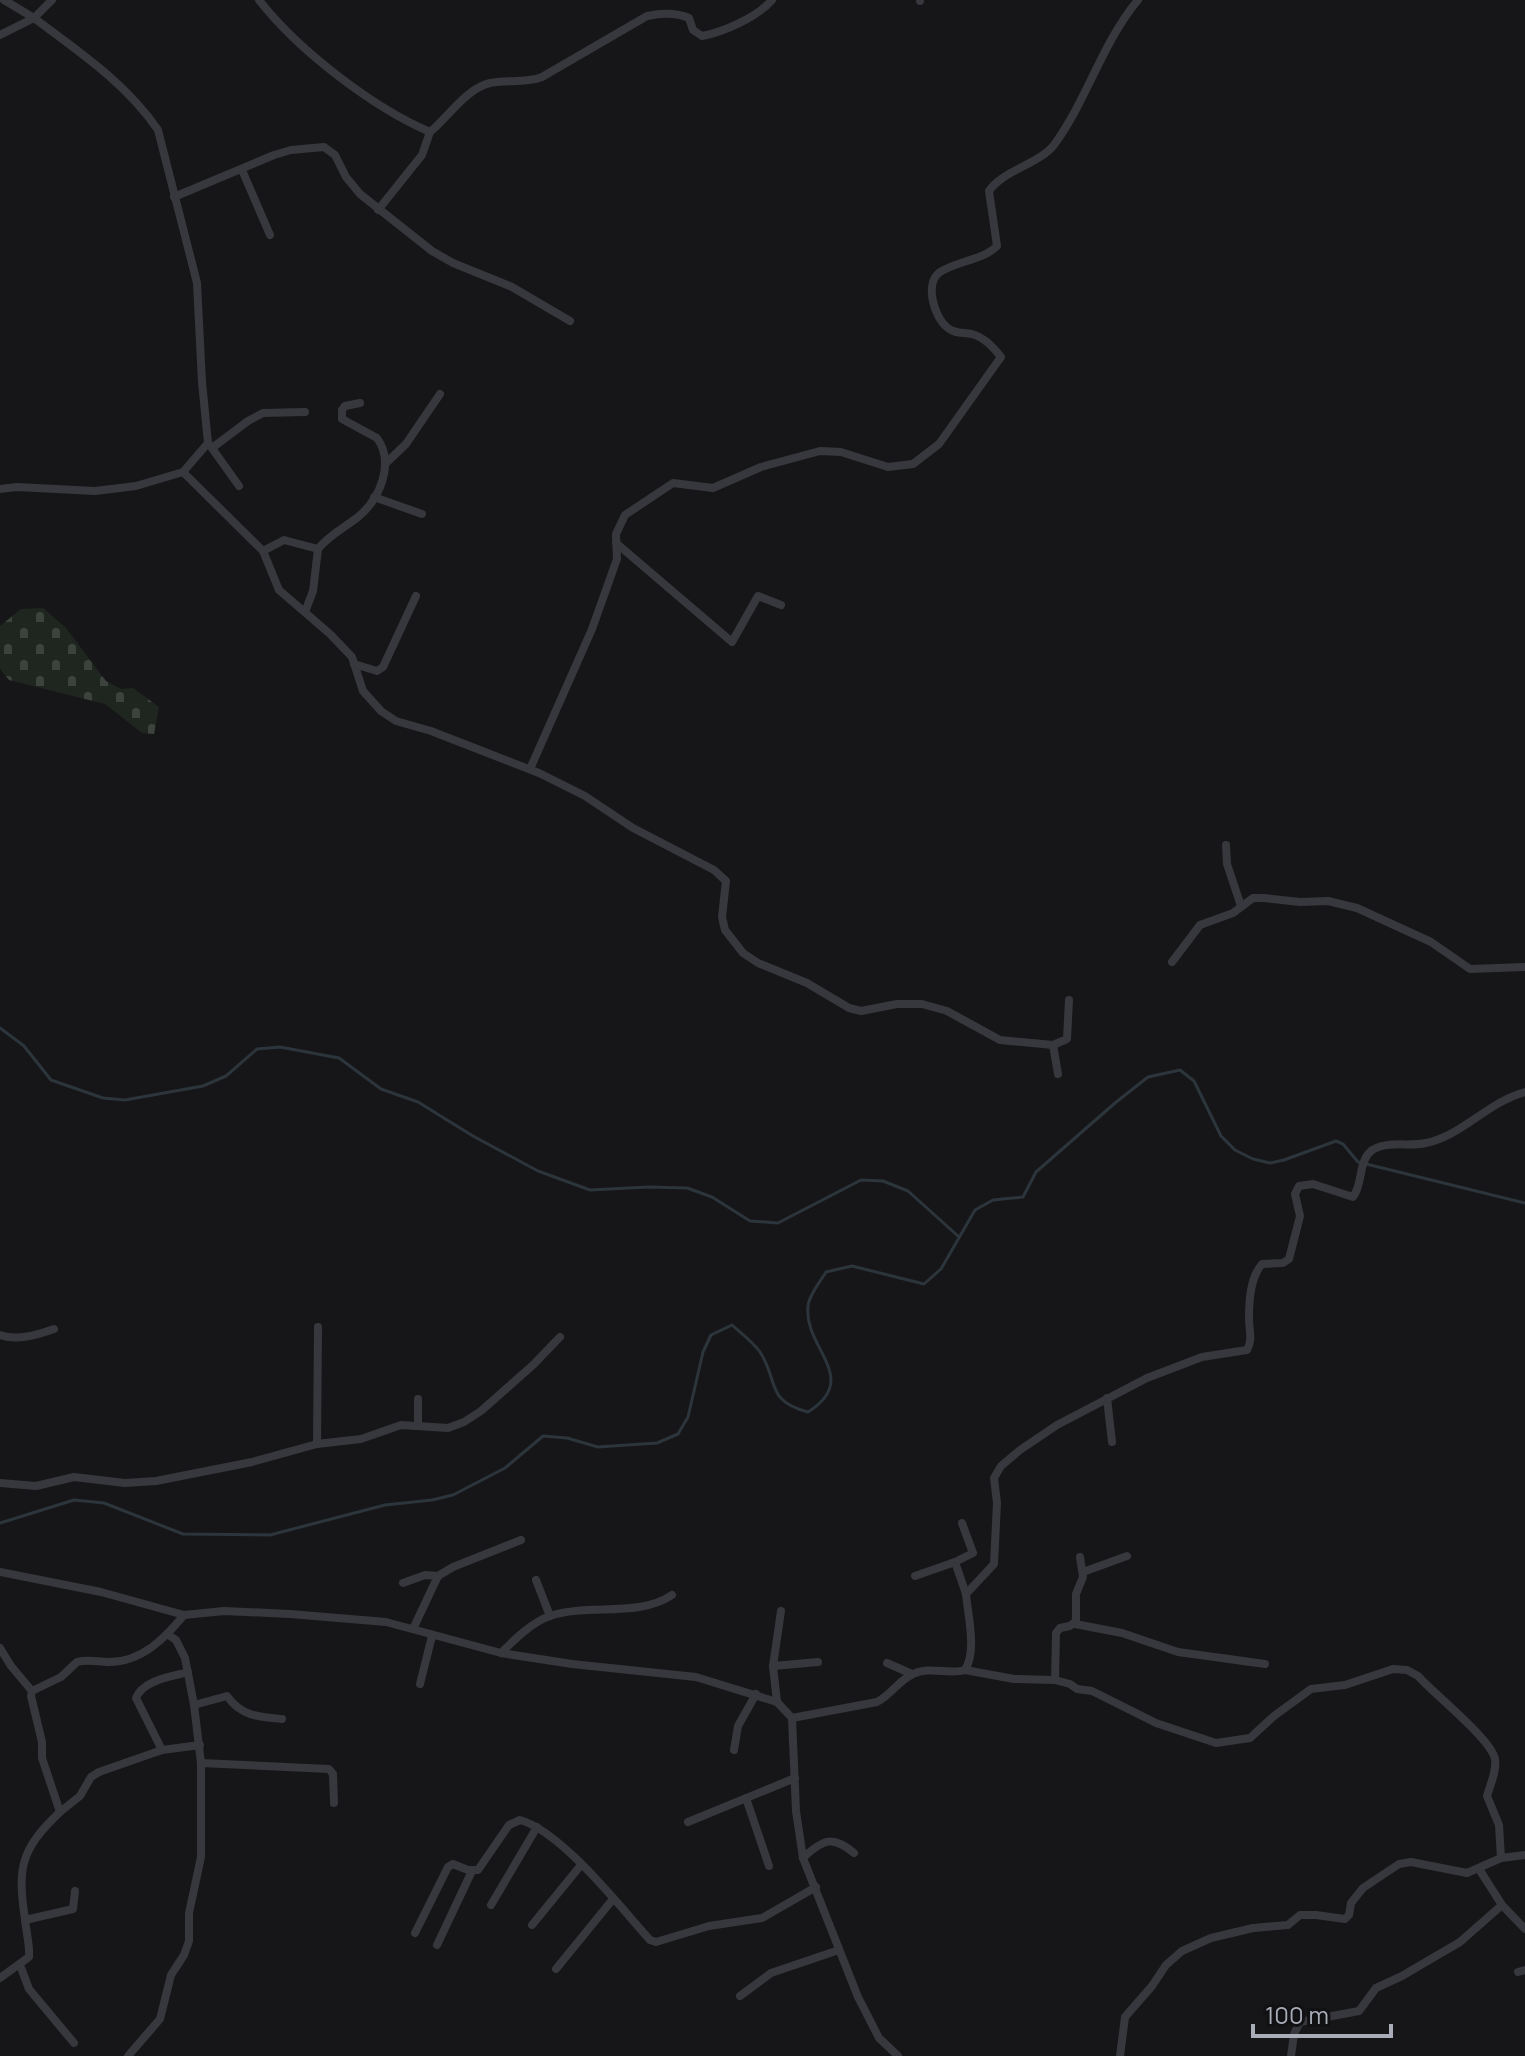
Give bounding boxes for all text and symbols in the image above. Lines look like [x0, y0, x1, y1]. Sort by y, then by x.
scale bar [1253, 1988, 1391, 2038]
text: 100 m [1265, 1998, 1329, 2031]

